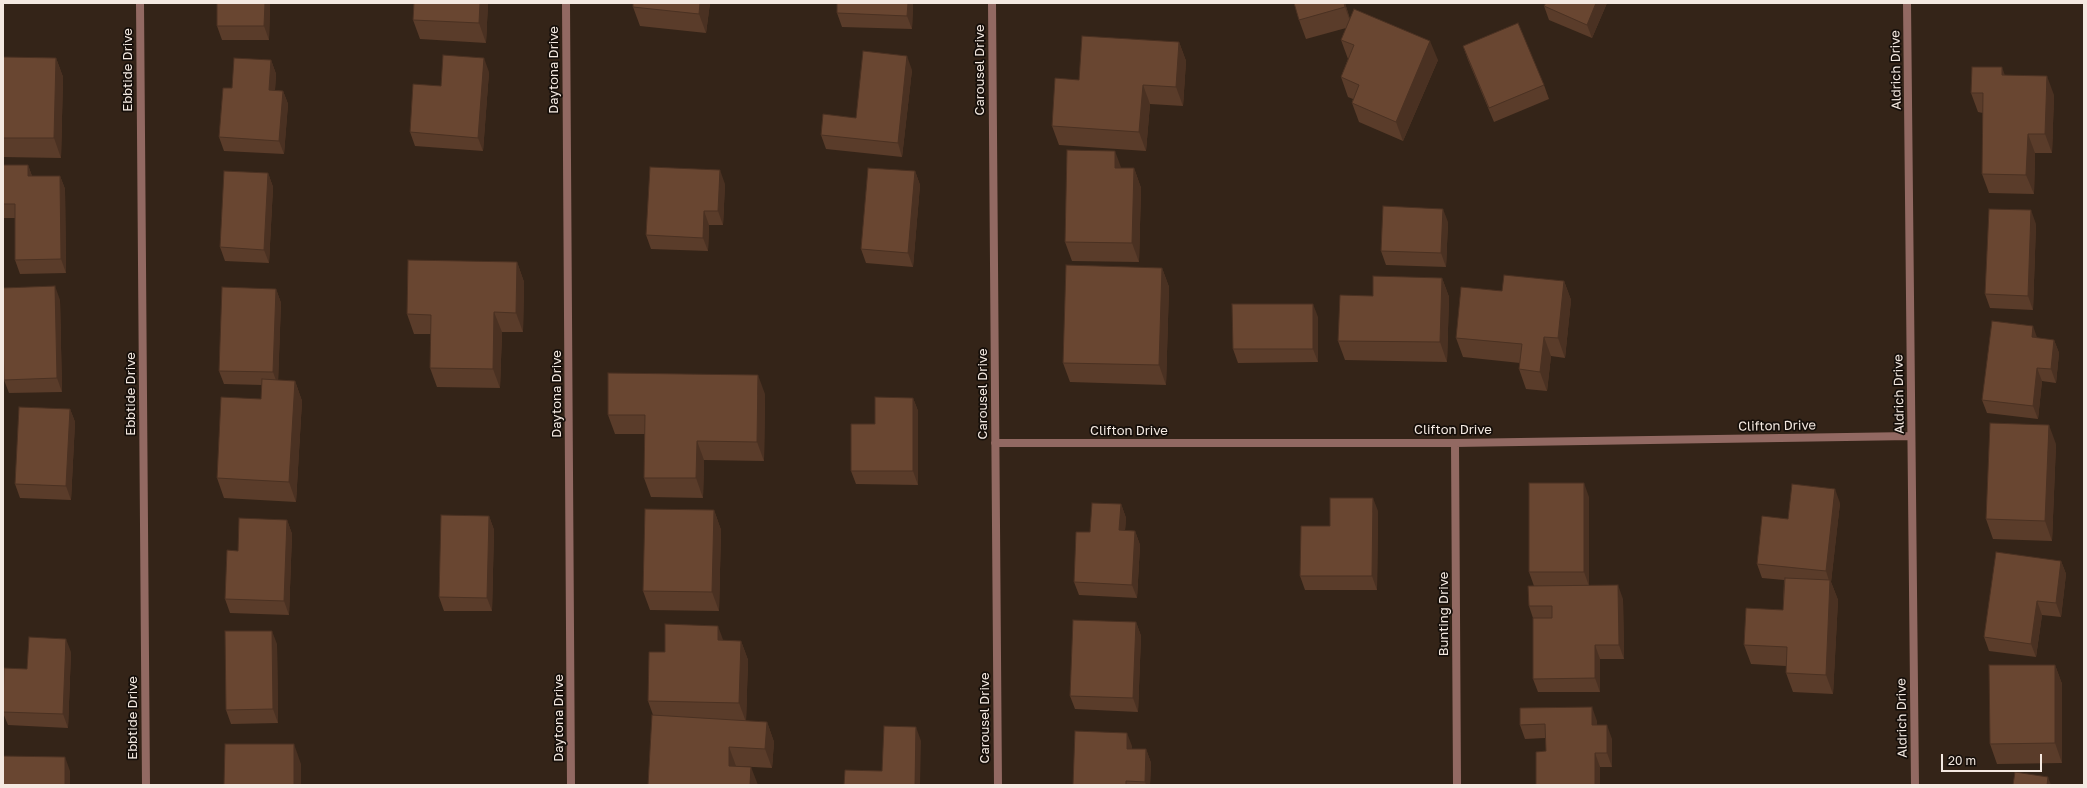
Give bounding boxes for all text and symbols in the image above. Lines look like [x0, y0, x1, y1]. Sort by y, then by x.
street label: Carousel Drive [972, 25, 988, 115]
street label: Daytona Drive [546, 26, 562, 114]
street label: Ebbtide Drive [120, 28, 136, 112]
street label: Aldrich Drive [1888, 30, 1904, 110]
street label: Carousel Drive [975, 349, 991, 439]
street label: Daytona Drive [549, 350, 565, 438]
street label: Ebbtide Drive [123, 352, 139, 436]
street label: Aldrich Drive [1891, 354, 1907, 434]
street label: Clifton Drive [1738, 418, 1816, 434]
street label: Clifton Drive [1414, 422, 1492, 438]
street label: Clifton Drive [1090, 423, 1168, 439]
street label: Bunting Drive [1436, 572, 1452, 656]
street label: Carousel Drive [977, 673, 993, 763]
street label: Daytona Drive [551, 674, 567, 762]
street label: Ebbtide Drive [125, 676, 141, 760]
street label: Aldrich Drive [1894, 678, 1910, 758]
scale bar [1943, 746, 2044, 772]
text: 20 m [1948, 753, 1976, 768]

